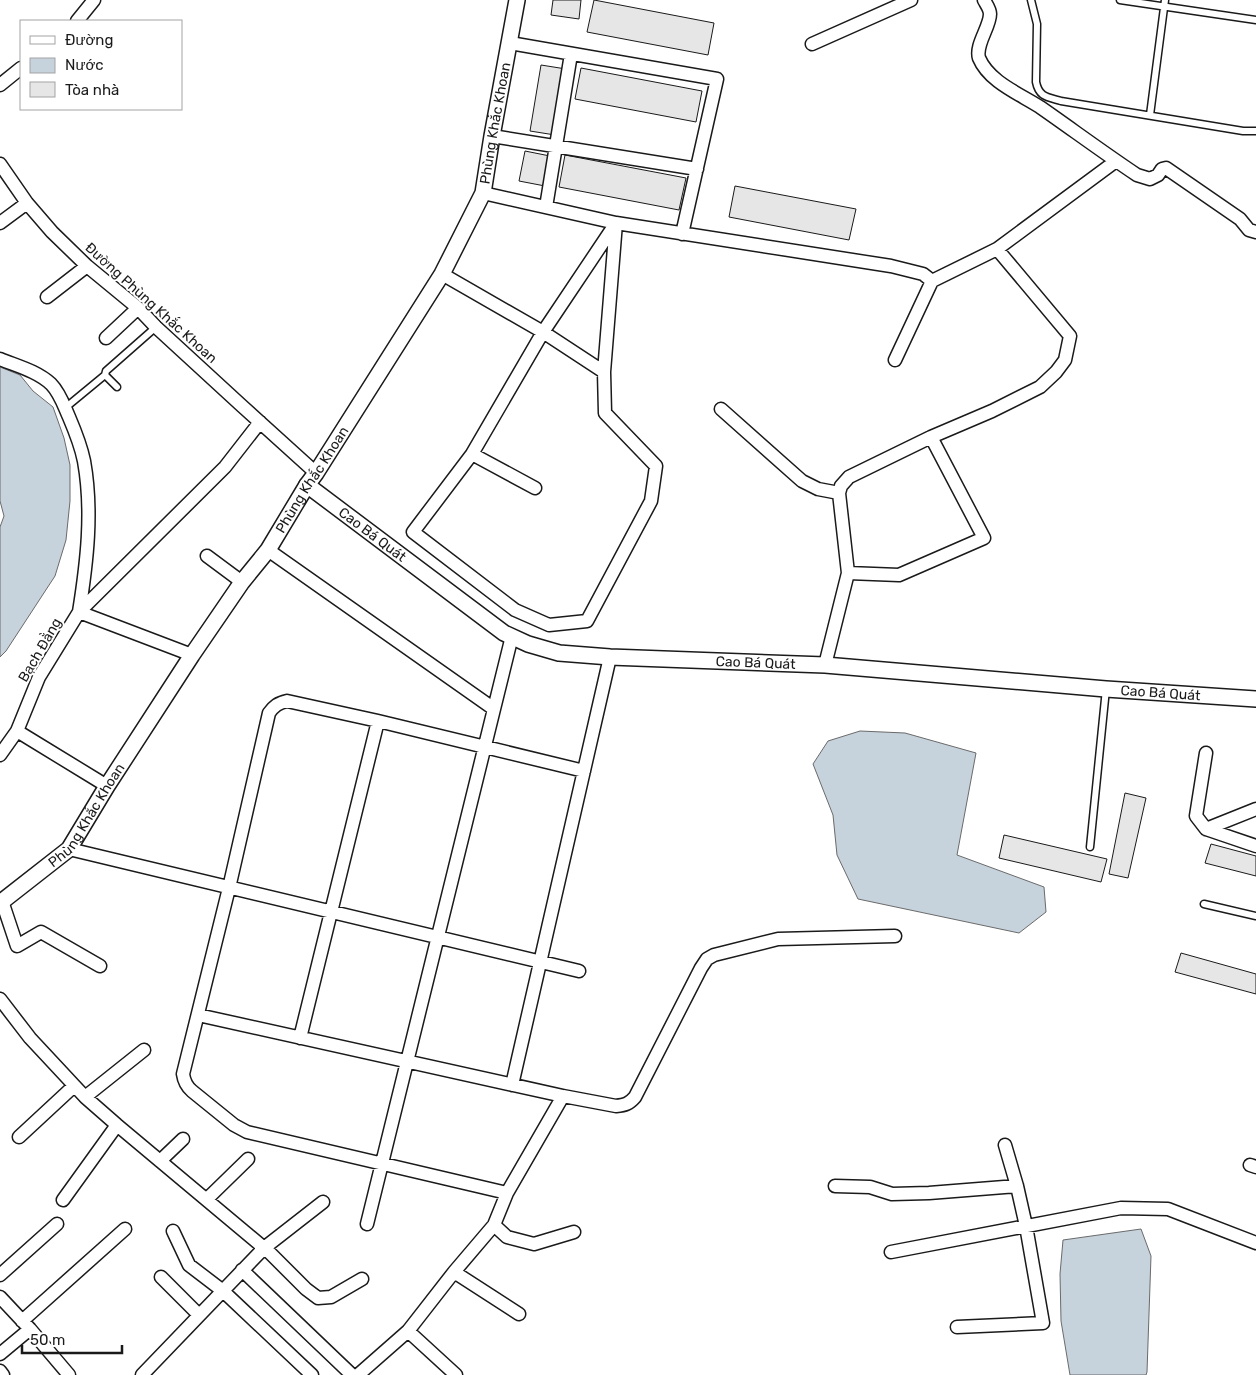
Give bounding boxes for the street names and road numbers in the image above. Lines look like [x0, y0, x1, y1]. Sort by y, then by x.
street label: Phùng Khắc Khoan [476, 61, 514, 185]
street label: Đường Phùng Khắc Khoan [81, 238, 221, 367]
street label: Phùng Khắc Khoan [272, 423, 352, 536]
street label: Cao Bá Quát [335, 503, 410, 565]
street label: Bạch Đằng [14, 614, 65, 685]
street label: Cao Bá Quát [715, 652, 797, 672]
street label: Cao Bá Quát [1120, 681, 1202, 704]
street label: Phùng Khắc Khoan [45, 760, 128, 871]

